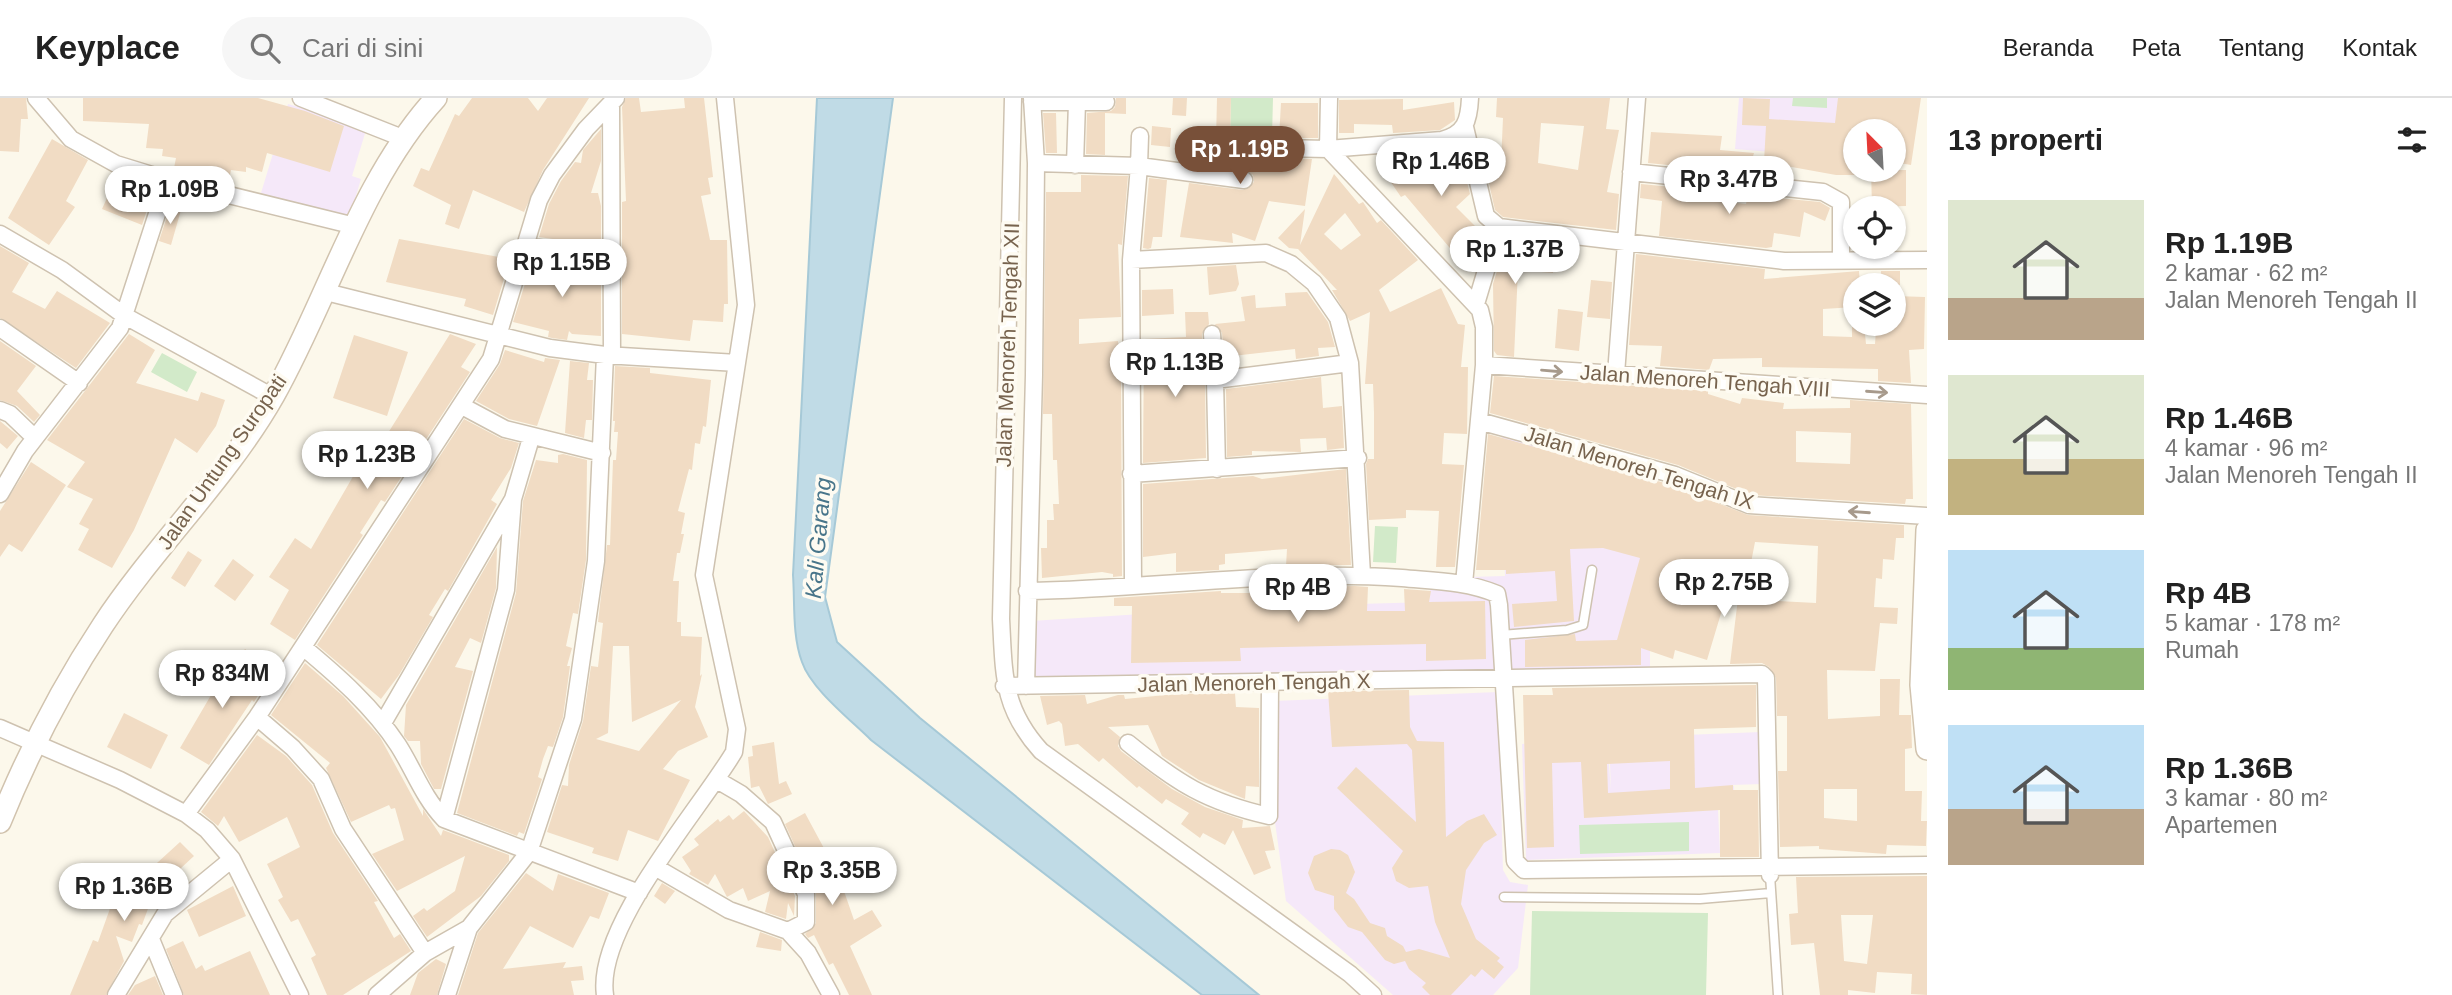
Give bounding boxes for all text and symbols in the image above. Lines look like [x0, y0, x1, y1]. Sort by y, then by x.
search box [222, 17, 712, 80]
text: Keyplace [35, 29, 180, 66]
icon: search [246, 29, 284, 67]
text: Cari di sini [302, 33, 423, 63]
text: Beranda [2003, 34, 2094, 61]
text: Peta [2132, 34, 2181, 61]
text: Tentang [2219, 34, 2304, 61]
text: Kontak [2342, 34, 2417, 61]
north arrow [1843, 119, 1906, 182]
map controls [1843, 119, 1906, 336]
icon: filters [2393, 121, 2431, 159]
text: 13 properti [1948, 123, 2103, 156]
pin: Rp 1.19B [1168, 126, 1312, 186]
text: Rp 1.19B [1191, 136, 1289, 162]
pin: Rp 1.46B [1369, 139, 1513, 198]
text: Rp 1.46B [1392, 148, 1490, 174]
pin: Rp 3.47B [1657, 156, 1801, 216]
pin: Rp 1.09B [98, 166, 242, 226]
text: Rp 3.47B [1680, 166, 1778, 192]
text: Rp 1.09B [121, 176, 219, 202]
button: locate [1843, 196, 1906, 259]
street label: Jalan Menoreh Tengah XII [992, 222, 1023, 468]
pin: Rp 1.37B [1443, 226, 1587, 286]
text: Rp 1.19B [2165, 226, 2293, 259]
icon: home [2004, 228, 2088, 312]
text: Rp 1.37B [1466, 236, 1564, 262]
pin: Rp 1.15B [490, 240, 634, 299]
text: Rp 1.15B [513, 249, 611, 275]
text: 2 kamar · 62 m² [2165, 260, 2327, 286]
button: layers [1843, 273, 1906, 336]
text: Jalan Menoreh Tengah II [2165, 287, 2418, 313]
pin: Rp 1.13B [1103, 340, 1247, 399]
text: Rp 1.13B [1126, 349, 1224, 375]
street label: Jalan Menoreh Tengah VIII [1579, 360, 1831, 401]
one-way arrow [1540, 365, 1563, 378]
street label: Jalan Untung Suropati [153, 370, 291, 553]
one-way arrow [1865, 386, 1888, 399]
text: Rp 1.46B [2165, 401, 2293, 434]
icon: home [2004, 403, 2088, 487]
street label: Jalan Menoreh Tengah IX [1522, 422, 1757, 513]
pin: Rp 1.23B [295, 432, 439, 491]
text: 4 kamar · 96 m² [2165, 435, 2327, 461]
text: Rp 1.23B [318, 441, 416, 467]
text: Jalan Menoreh Tengah II [2165, 462, 2418, 488]
water label: Kali Garang [800, 476, 836, 600]
one-way arrow [1848, 505, 1871, 518]
pin: Rp 2.75B [1652, 560, 1796, 619]
pin: Rp 4B [1249, 564, 1347, 624]
text: Rp 2.75B [1675, 569, 1773, 595]
text: Rp 4B [1265, 574, 1331, 600]
text: Rp 4B [2165, 576, 2252, 609]
icon: home [2004, 578, 2088, 662]
text: 5 kamar · 178 m² [2165, 610, 2340, 636]
text: Rumah [2165, 637, 2239, 663]
pin: Rp 834M [157, 650, 287, 710]
text: Rp 834M [175, 660, 269, 686]
street label: Jalan Menoreh Tengah X [1137, 669, 1371, 696]
text: Rp 1.36B [2165, 751, 2293, 784]
icon: home [2004, 753, 2088, 837]
text: 3 kamar · 80 m² [2165, 785, 2327, 811]
text: Apartemen [2165, 812, 2278, 838]
pin: Rp 3.35B [760, 848, 904, 907]
text: Rp 3.35B [783, 857, 881, 883]
pin: Rp 1.36B [52, 864, 196, 923]
text: Rp 1.36B [75, 873, 173, 899]

